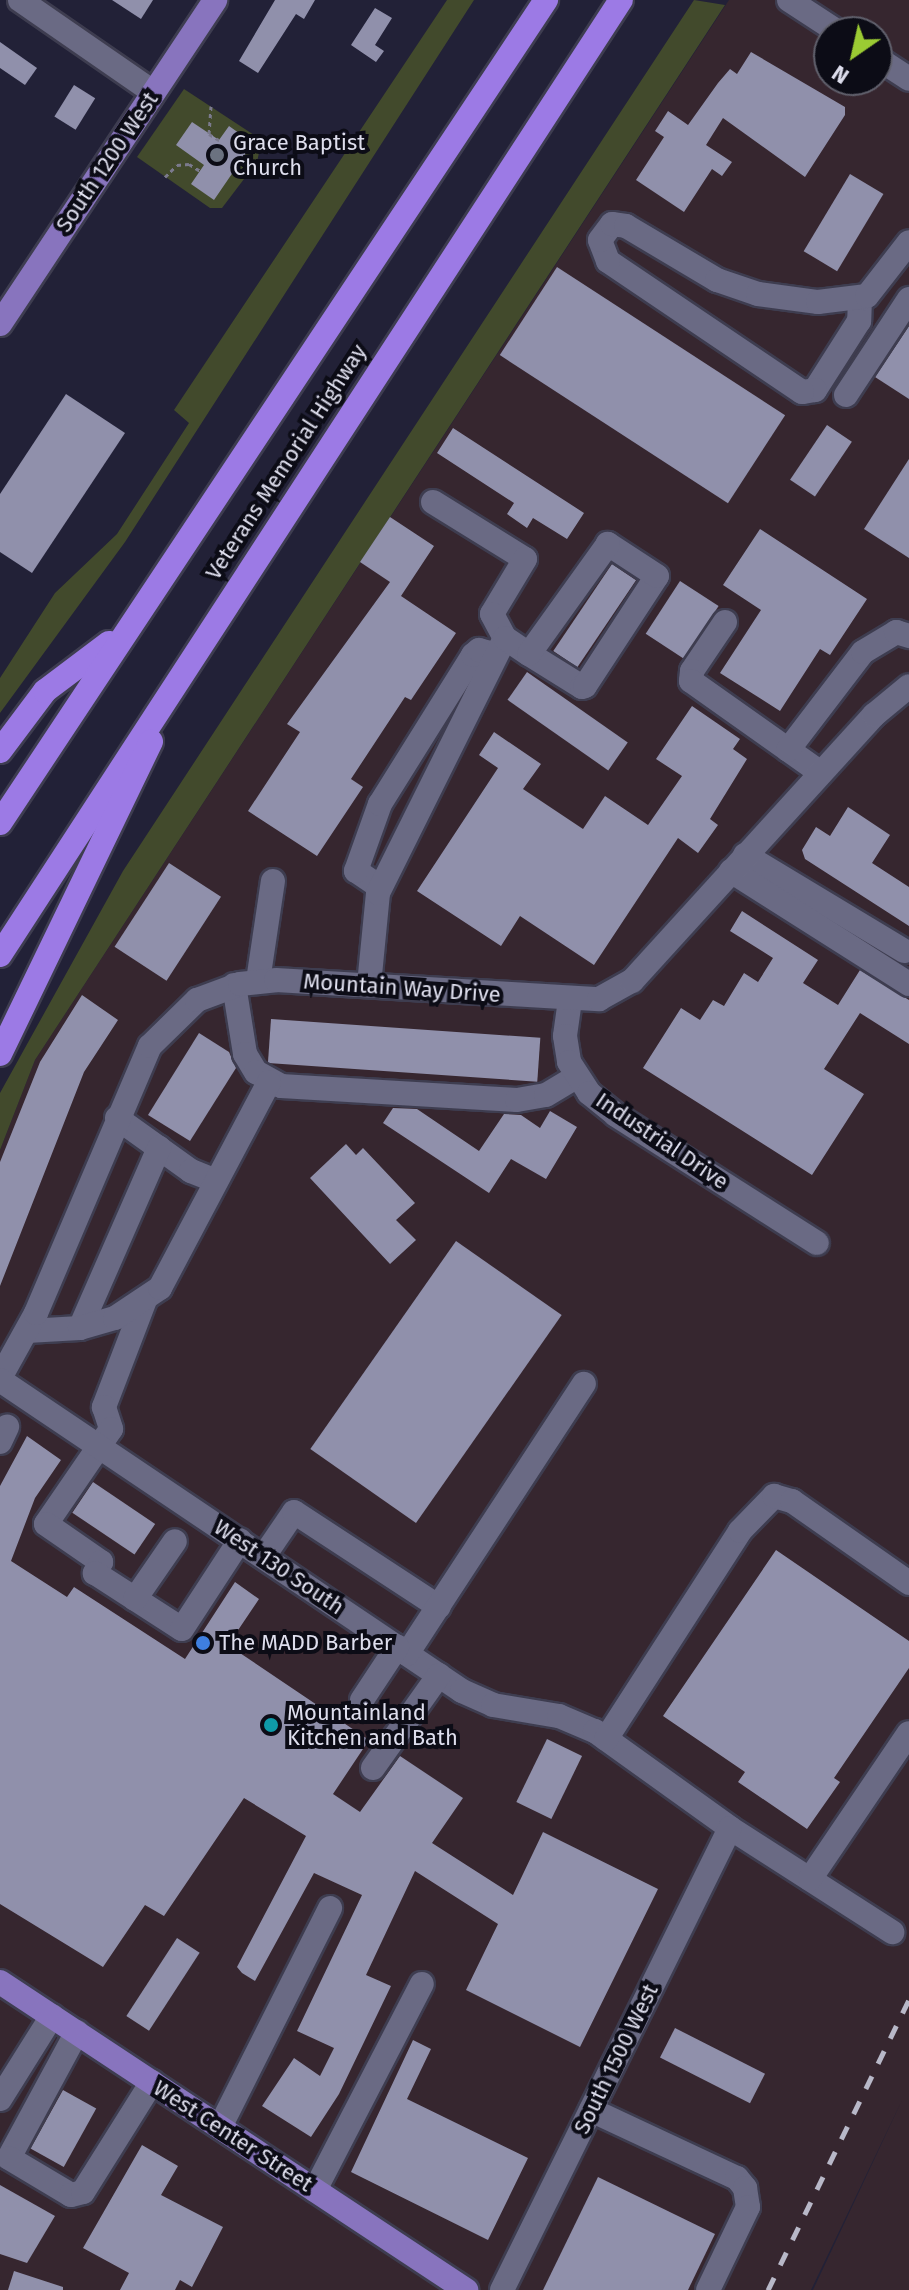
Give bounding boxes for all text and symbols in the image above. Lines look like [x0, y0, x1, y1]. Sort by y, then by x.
north arrow [813, 16, 893, 96]
text: N [827, 59, 854, 90]
street label: South 1200 West [50, 87, 164, 237]
place label: Grace Baptist Church [233, 129, 365, 180]
marker: Grace Baptist Church [208, 146, 226, 164]
street label: Veterans Memorial Highway [200, 340, 372, 584]
street label: Mountain Way Drive [302, 968, 502, 1008]
street label: Industrial Drive [591, 1087, 733, 1195]
street label: West 130 South [209, 1514, 349, 1620]
place label: The MADD Barber [219, 1630, 392, 1656]
marker: The MADD Barber [194, 1634, 212, 1652]
place label: Mountainland Kitchen and Bath [287, 1699, 458, 1750]
marker: Mountainland Kitchen and Bath [262, 1716, 280, 1734]
street label: South 1500 West [568, 1980, 664, 2138]
street label: West Center Street [149, 2075, 317, 2197]

